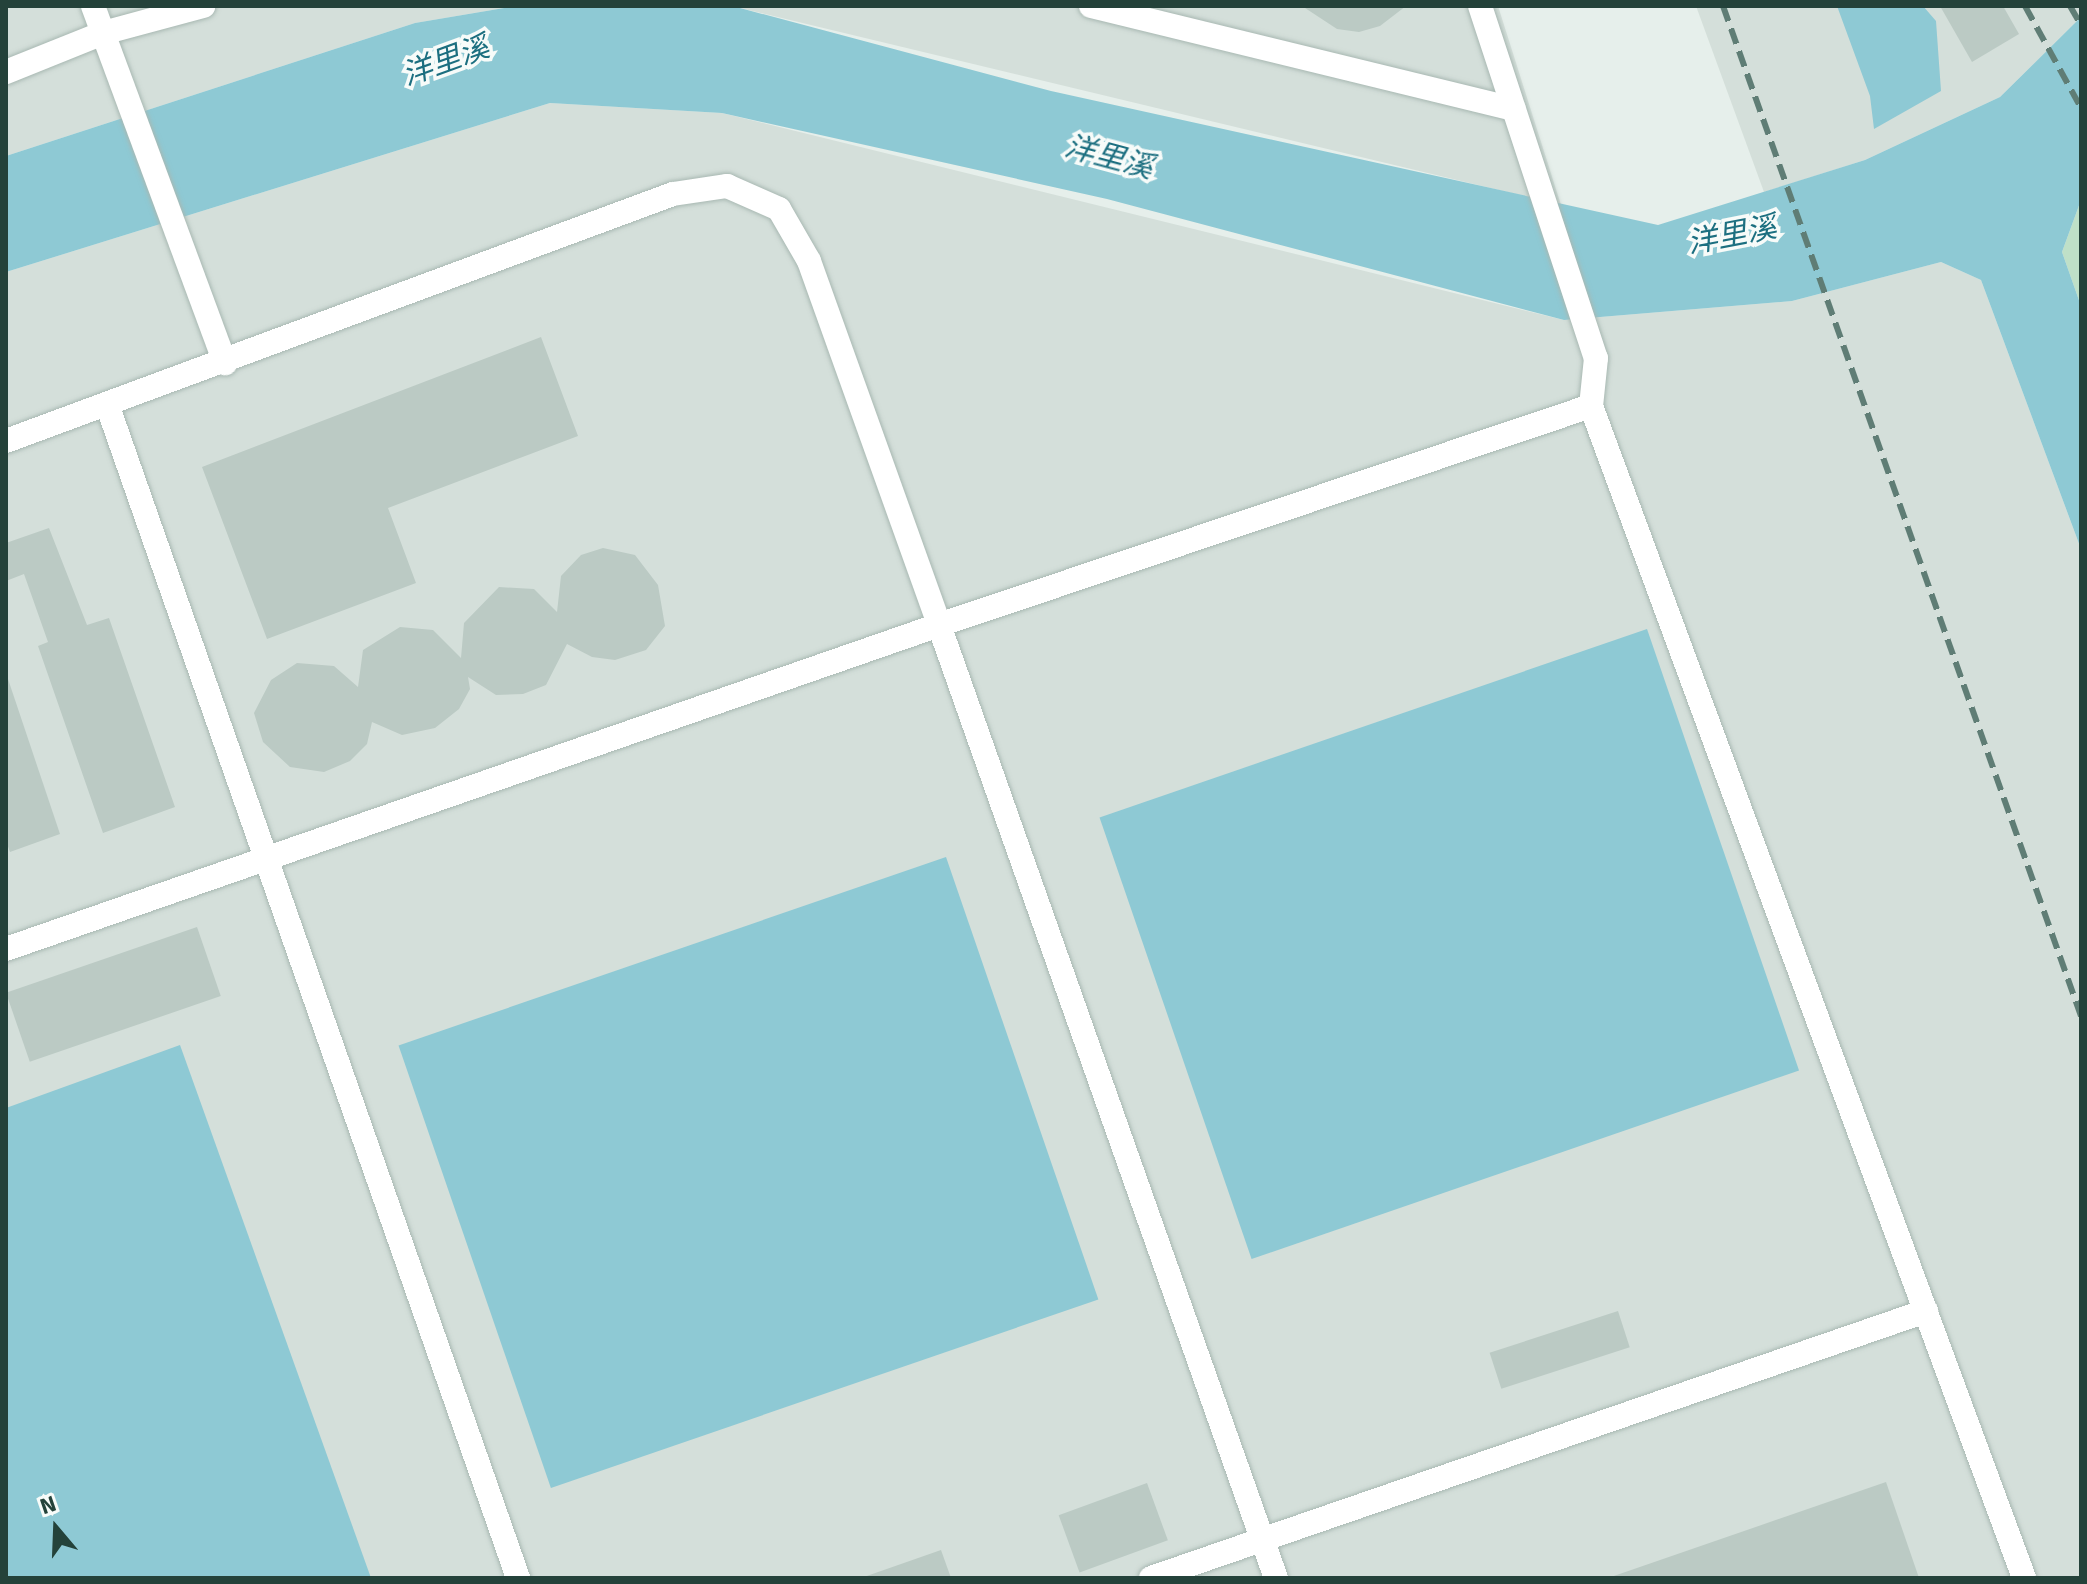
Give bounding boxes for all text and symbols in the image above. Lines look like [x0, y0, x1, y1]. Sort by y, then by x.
water label: 洋里溪 [398, 30, 494, 94]
water label: 洋里溪 [1061, 129, 1157, 187]
water label: 洋里溪 [1684, 210, 1780, 262]
north arrow [16, 1488, 96, 1568]
text: N [36, 1490, 60, 1520]

